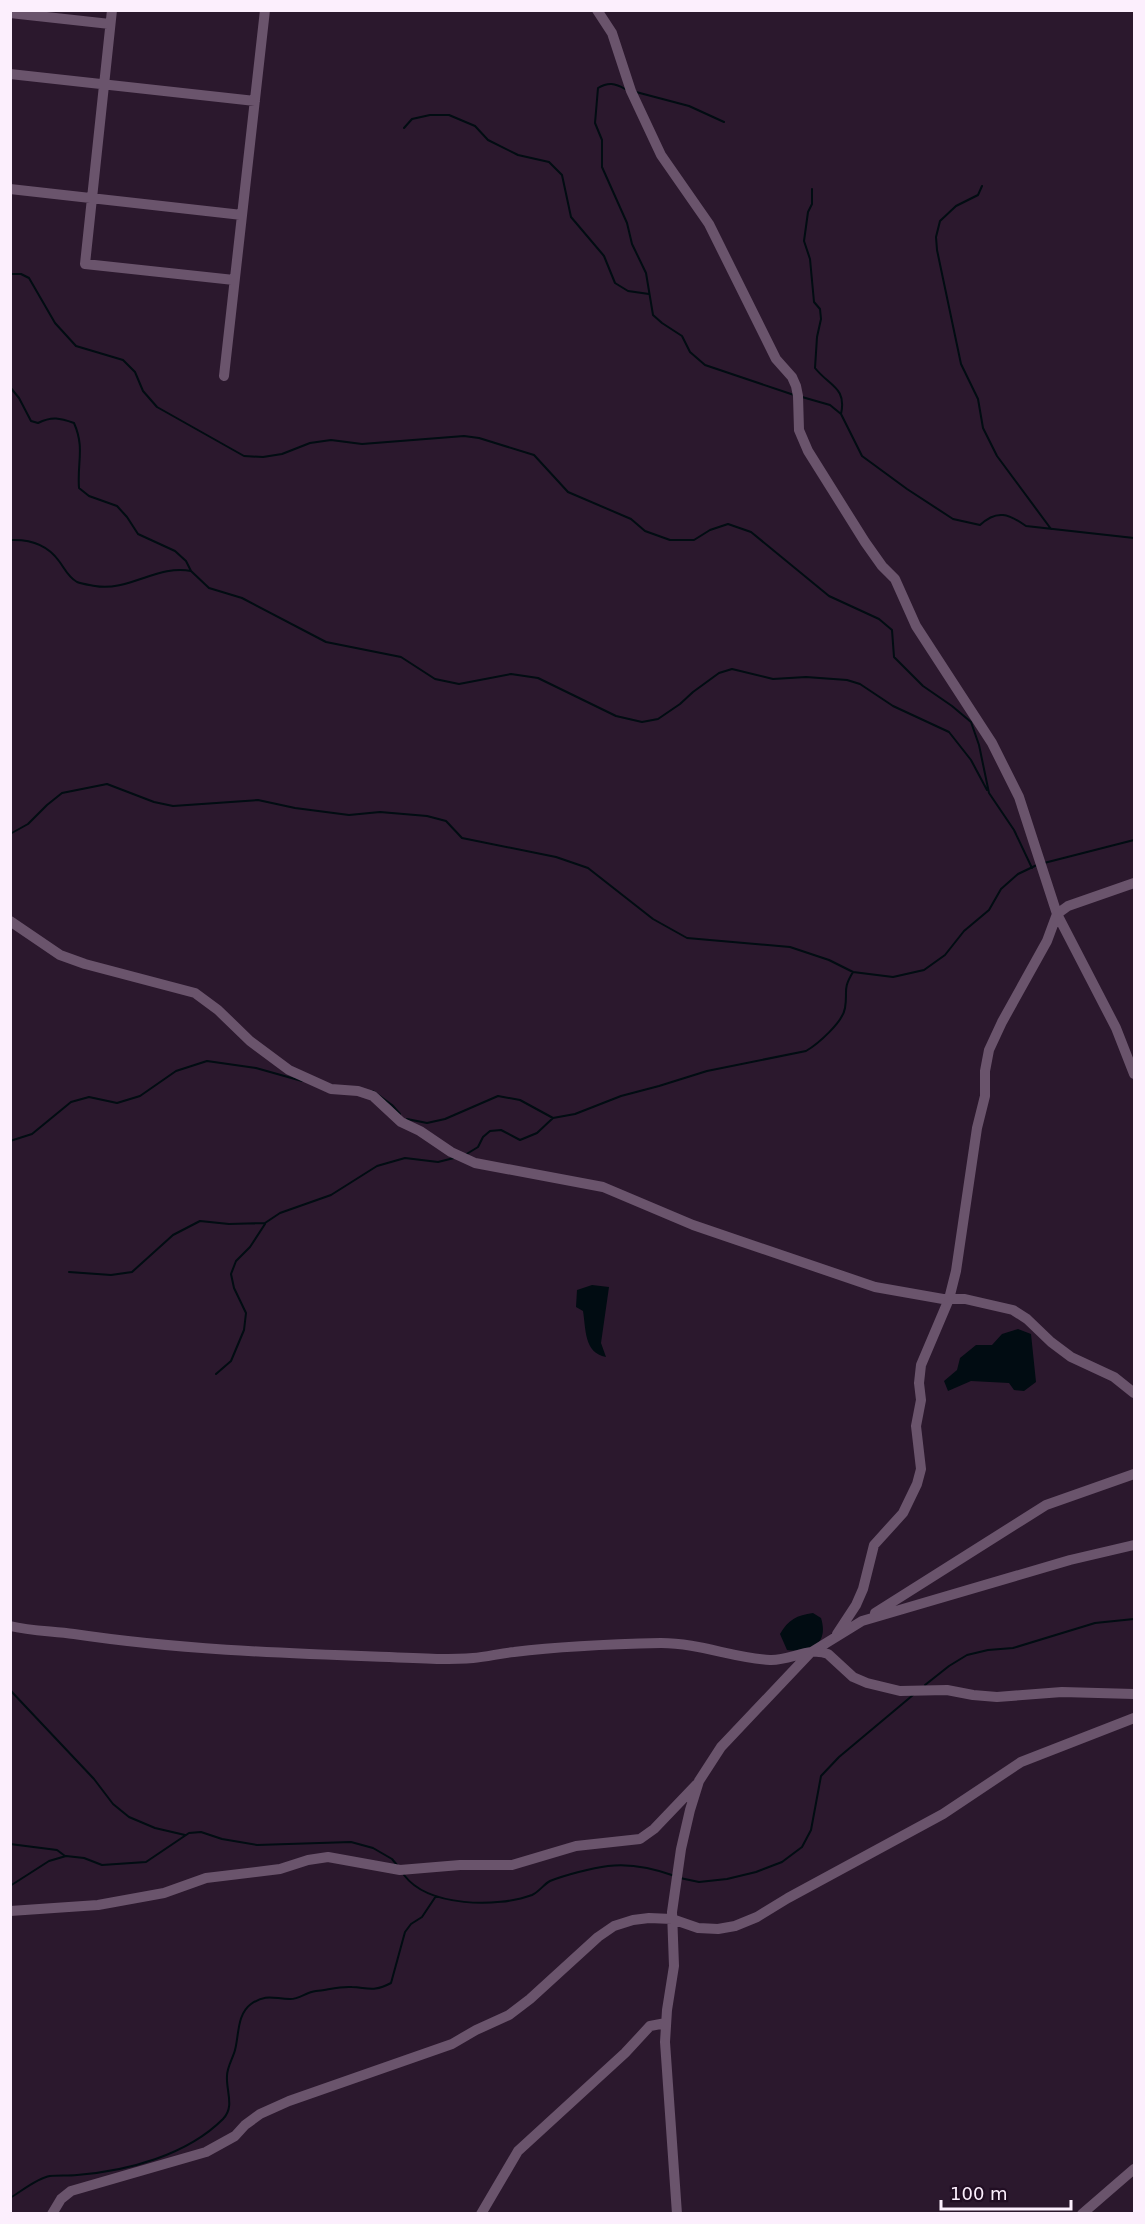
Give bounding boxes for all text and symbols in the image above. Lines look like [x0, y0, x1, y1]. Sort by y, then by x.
scale bar [941, 2173, 1072, 2211]
text: 100 m [950, 2183, 1008, 2204]

